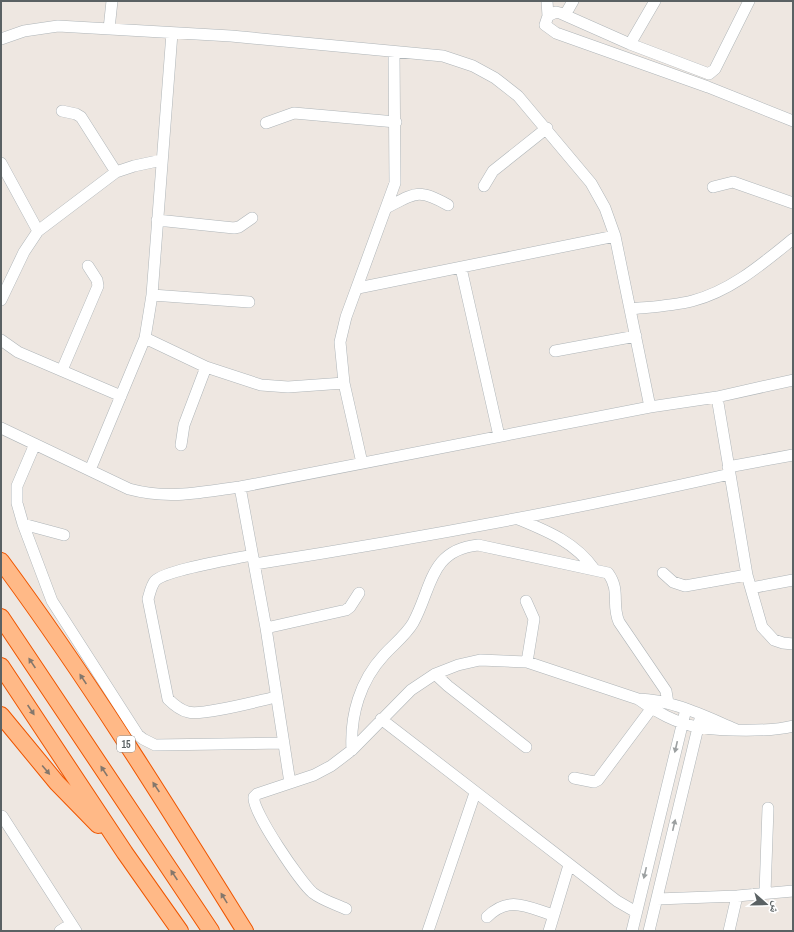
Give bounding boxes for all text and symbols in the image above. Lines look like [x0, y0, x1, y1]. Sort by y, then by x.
one-way arrow [28, 658, 36, 668]
one-way arrow [80, 673, 87, 685]
one-way arrow [27, 704, 34, 716]
road number: 15 [117, 736, 135, 752]
one-way arrow [672, 740, 678, 753]
one-way arrow [42, 765, 51, 775]
one-way arrow [100, 766, 108, 776]
one-way arrow [152, 782, 159, 793]
one-way arrow [672, 819, 678, 831]
one-way arrow [642, 867, 648, 879]
one-way arrow [170, 870, 178, 881]
north arrow [746, 884, 786, 924]
one-way arrow [221, 892, 228, 904]
text: ش [766, 899, 784, 916]

